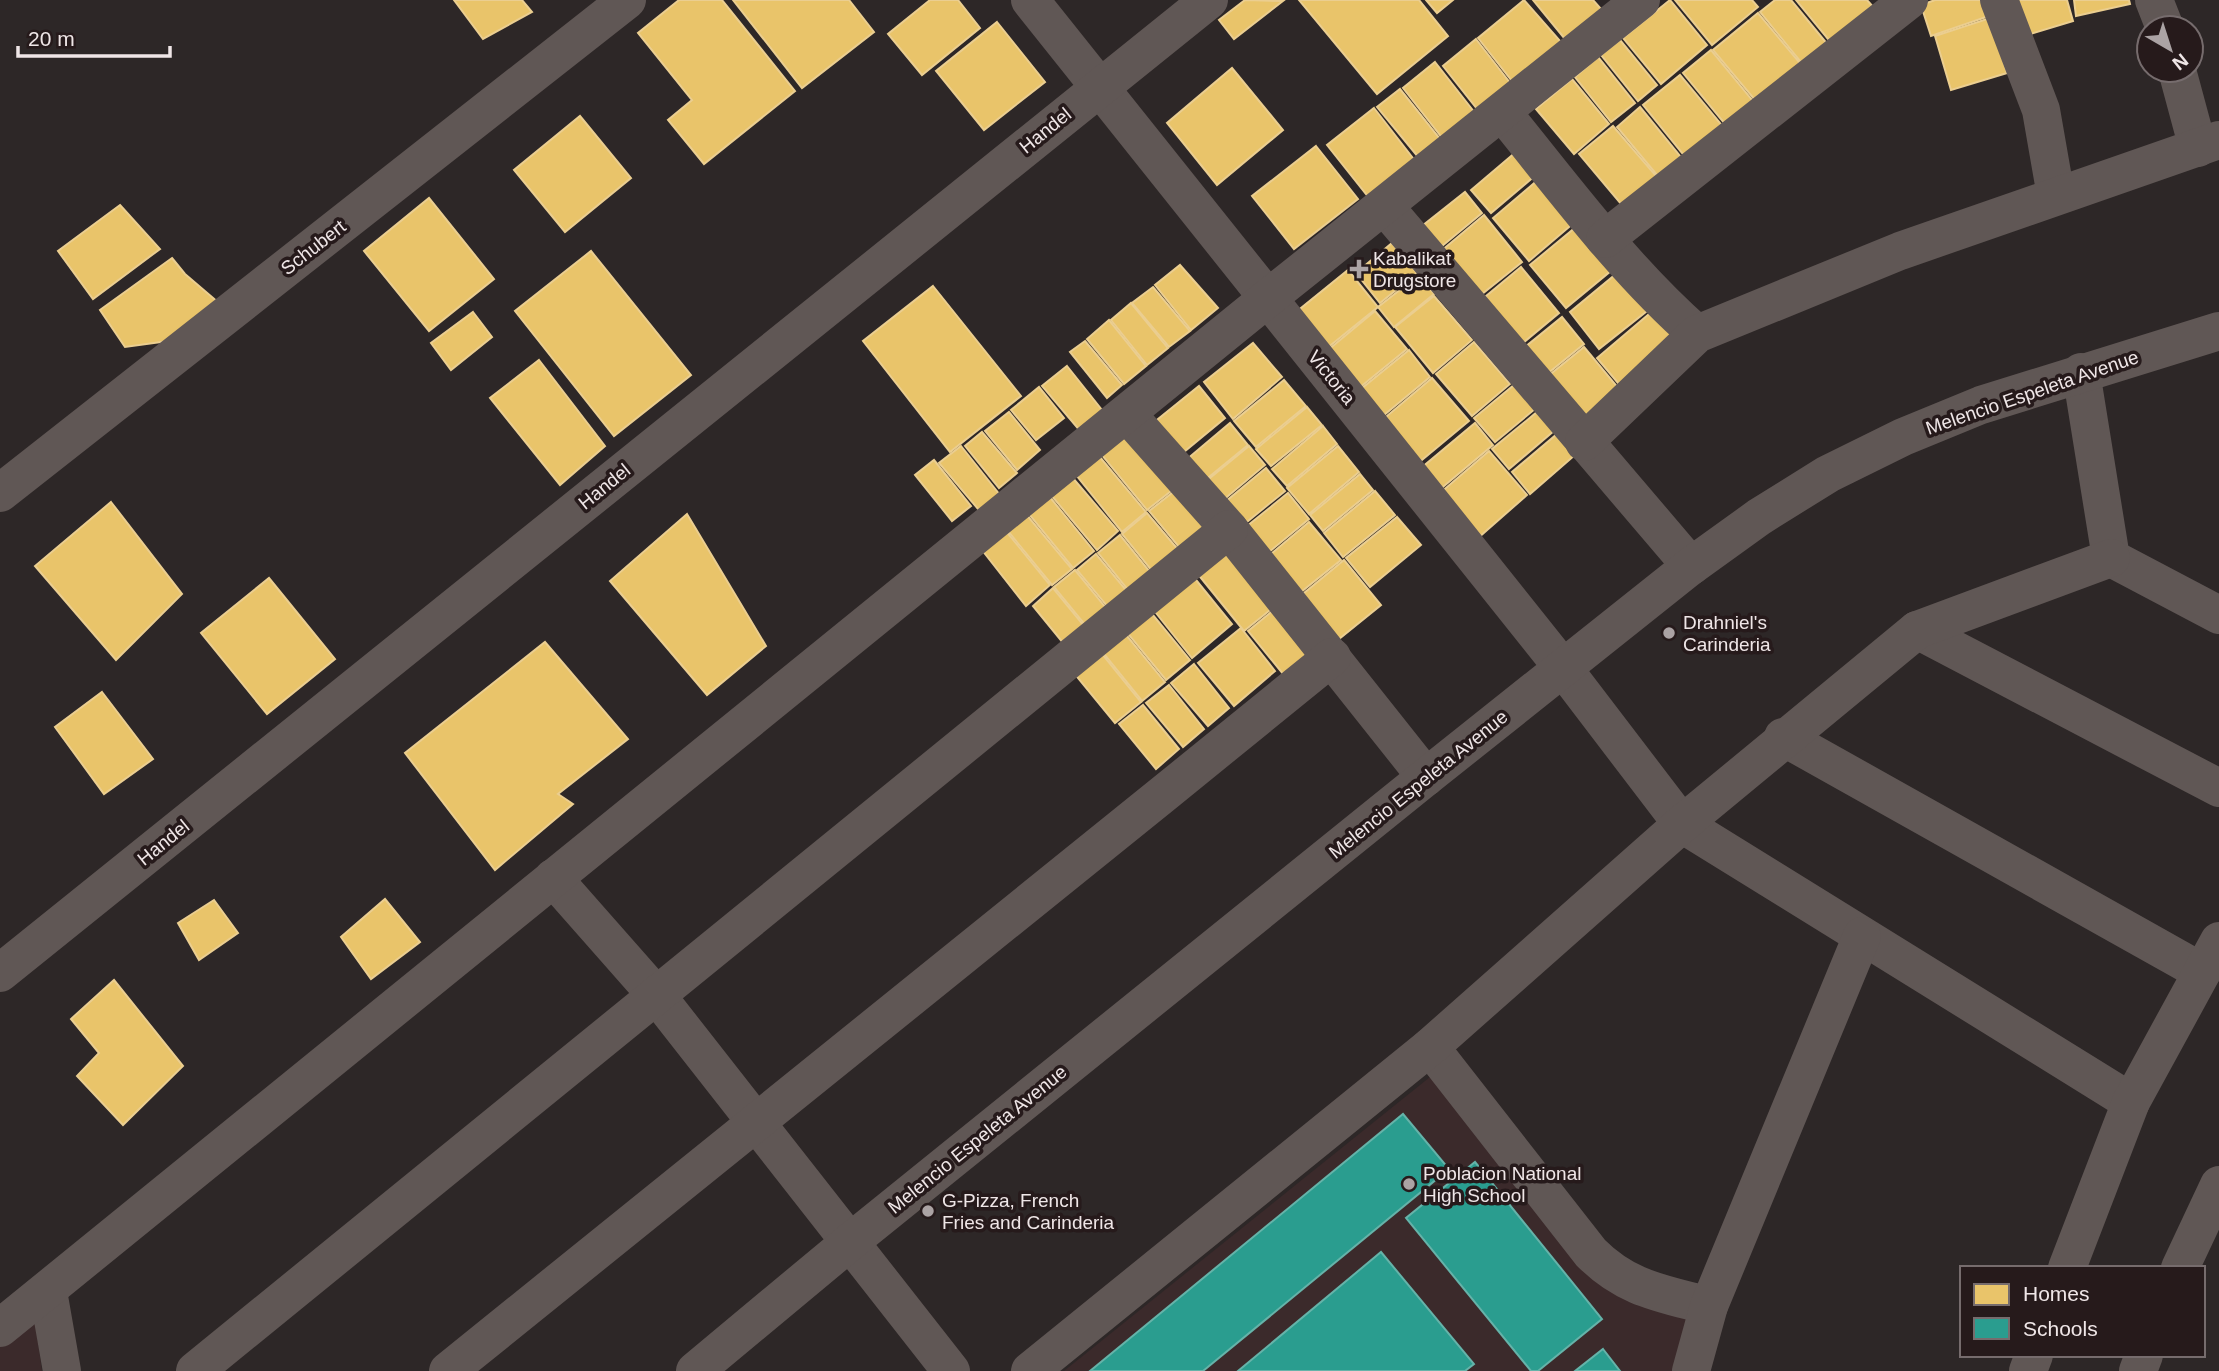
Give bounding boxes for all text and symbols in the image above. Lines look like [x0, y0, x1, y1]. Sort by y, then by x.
scale bar [18, 14, 170, 58]
north arrow [2135, 14, 2205, 84]
text: 20 m [28, 27, 75, 50]
text: N [2168, 49, 2192, 74]
street label: Handel [1015, 103, 1075, 157]
street label: Schubert [277, 215, 350, 279]
place label: Kabalikat Drugstore [1373, 248, 1456, 291]
marker: Kabalikat Drugstore [1351, 261, 1367, 277]
street label: Victoria [1304, 346, 1360, 409]
street label: Melencio Espeleta Avenue [1923, 346, 2141, 439]
street label: Handel [574, 459, 634, 513]
place label: Drahniel's Carinderia [1683, 612, 1771, 655]
marker: Drahniel's Carinderia [1661, 625, 1677, 641]
street label: Melencio Espeleta Avenue [1325, 706, 1512, 863]
street label: Handel [133, 815, 193, 869]
street label: Melencio Espeleta Avenue [884, 1061, 1071, 1218]
place label: Poblacion National High School [1423, 1163, 1581, 1206]
marker: Poblacion National High School [1401, 1176, 1417, 1192]
place label: G-Pizza, French Fries and Carinderia [942, 1190, 1115, 1233]
marker: G-Pizza, French Fries and Carinderia [920, 1203, 936, 1219]
legend [1960, 1266, 2205, 1357]
text: Homes [2023, 1282, 2090, 1305]
text: Schools [2023, 1317, 2098, 1340]

